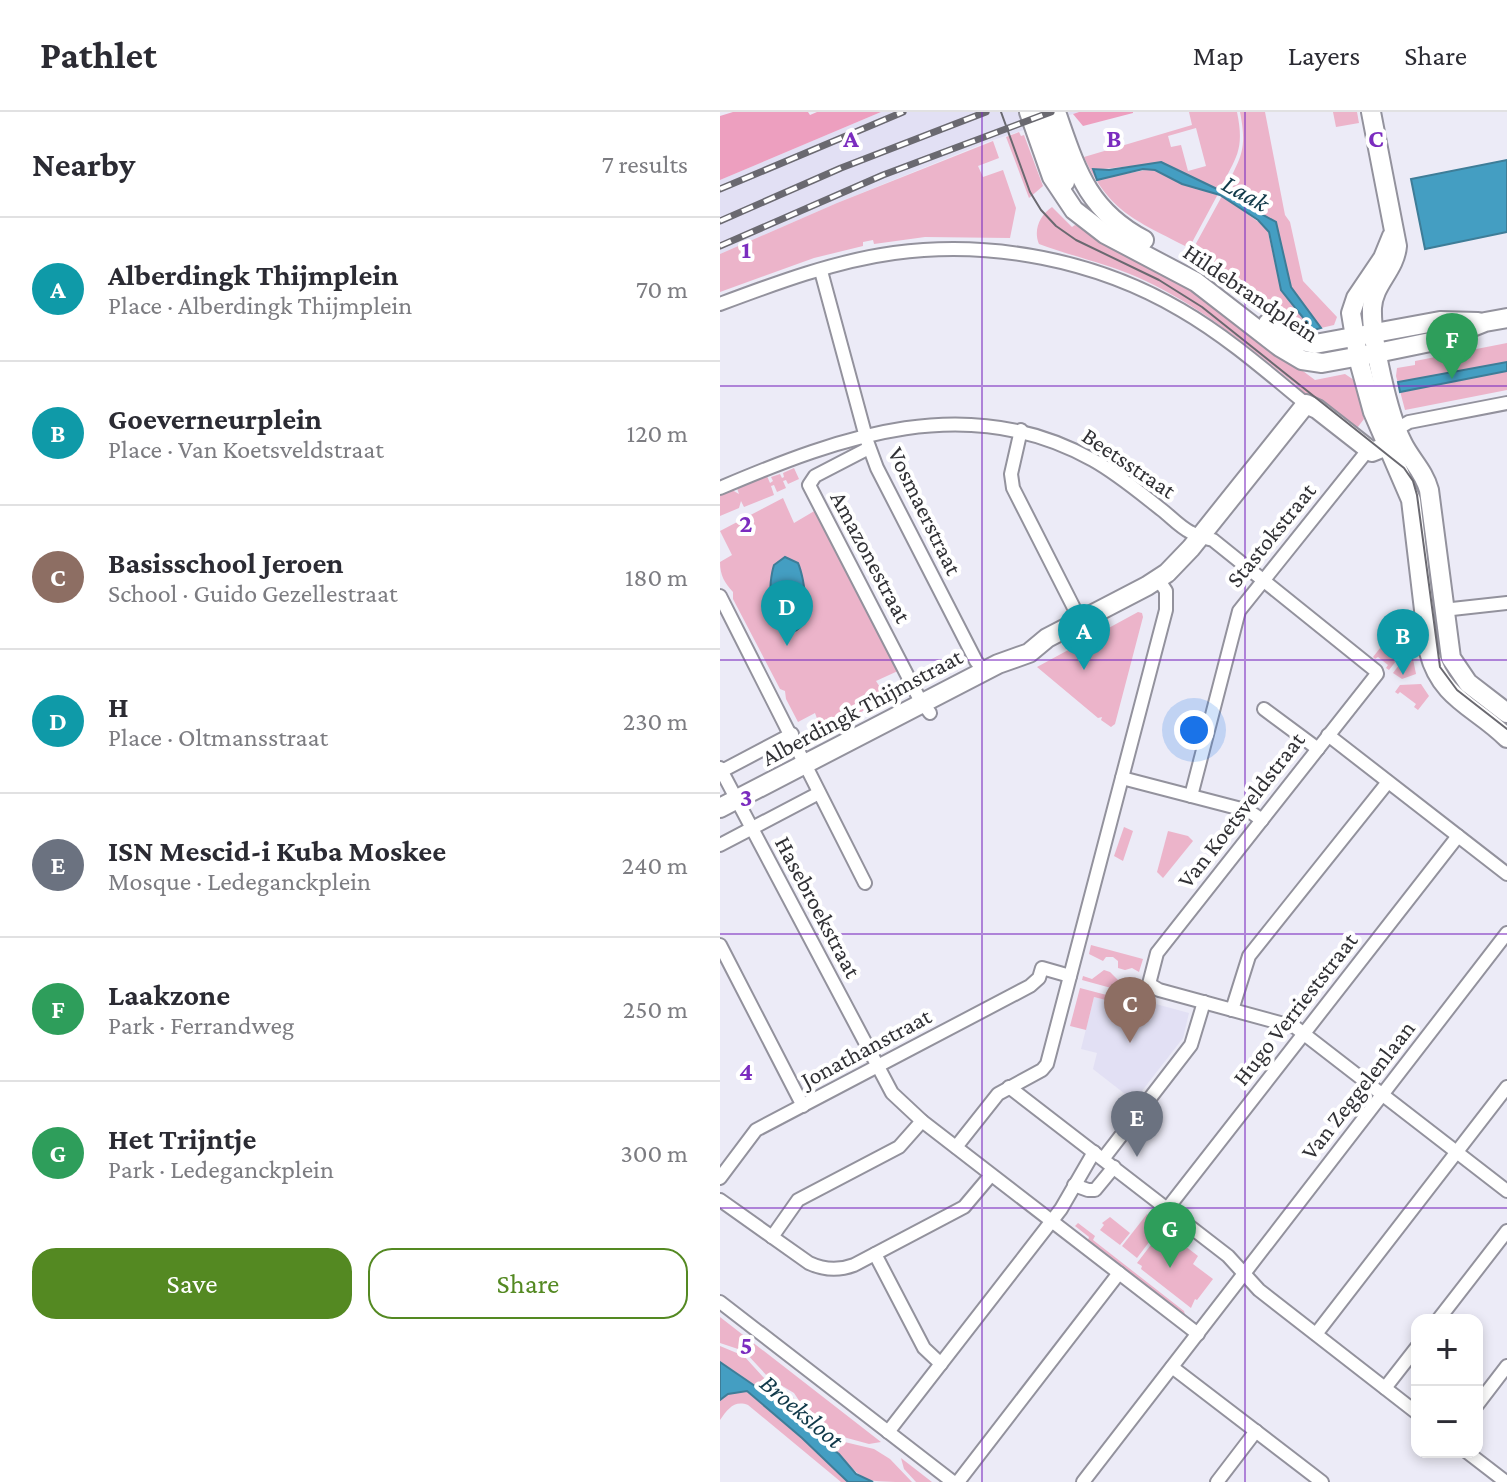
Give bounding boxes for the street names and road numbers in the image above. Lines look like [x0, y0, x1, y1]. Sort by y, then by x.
street label: Hildebrandplein [1179, 237, 1324, 348]
street label: Beetsstraat [1077, 421, 1182, 504]
street label: Vosmaerstraat [883, 442, 968, 580]
street label: Stastokstraat [1220, 476, 1321, 592]
street label: Amazonestraat [825, 486, 918, 628]
street label: Alberdingk Thijmstraat [757, 642, 968, 771]
street label: Van Koetsveldstraat [1171, 726, 1310, 893]
street label: Hasebroekstraat [770, 831, 868, 983]
street label: Hugo Verrieststraat [1227, 926, 1363, 1090]
street label: Jonathanstraat [794, 1001, 936, 1094]
street label: Van Zeggelenlaan [1295, 1015, 1420, 1165]

